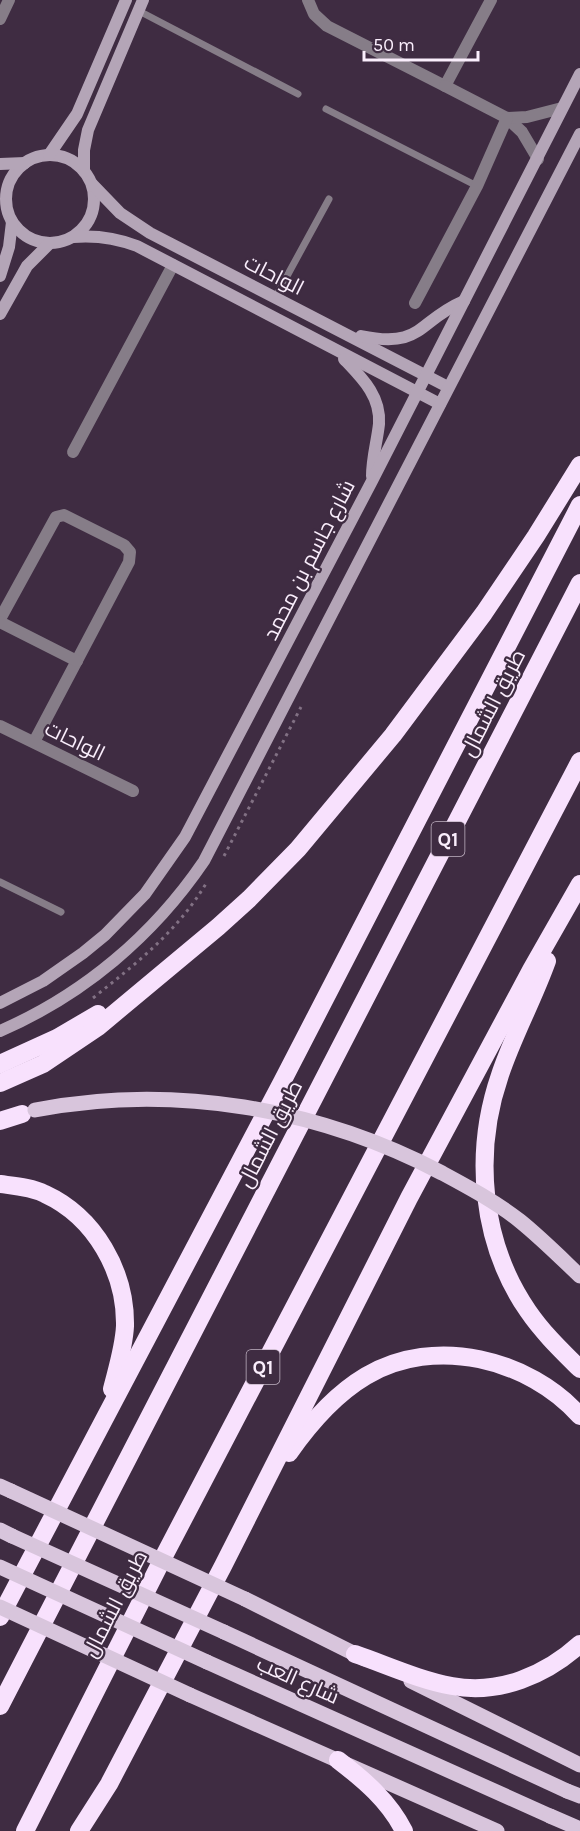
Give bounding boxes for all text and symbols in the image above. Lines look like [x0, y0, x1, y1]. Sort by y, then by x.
scale bar [364, 24, 478, 62]
text: 50 m [373, 34, 415, 56]
street label: الواحات [240, 250, 308, 300]
street label: شارع جاسم بن محمد [258, 476, 362, 645]
street label: طريق الشمال [456, 646, 531, 761]
street label: الواحات [41, 716, 109, 766]
road number: Q1 [432, 822, 464, 856]
street label: طريق الشمال [233, 1077, 308, 1192]
road number: Q1 [246, 1350, 280, 1384]
street label: طريق الشمال [78, 1547, 153, 1662]
street label: شارع العب [252, 1651, 343, 1711]

